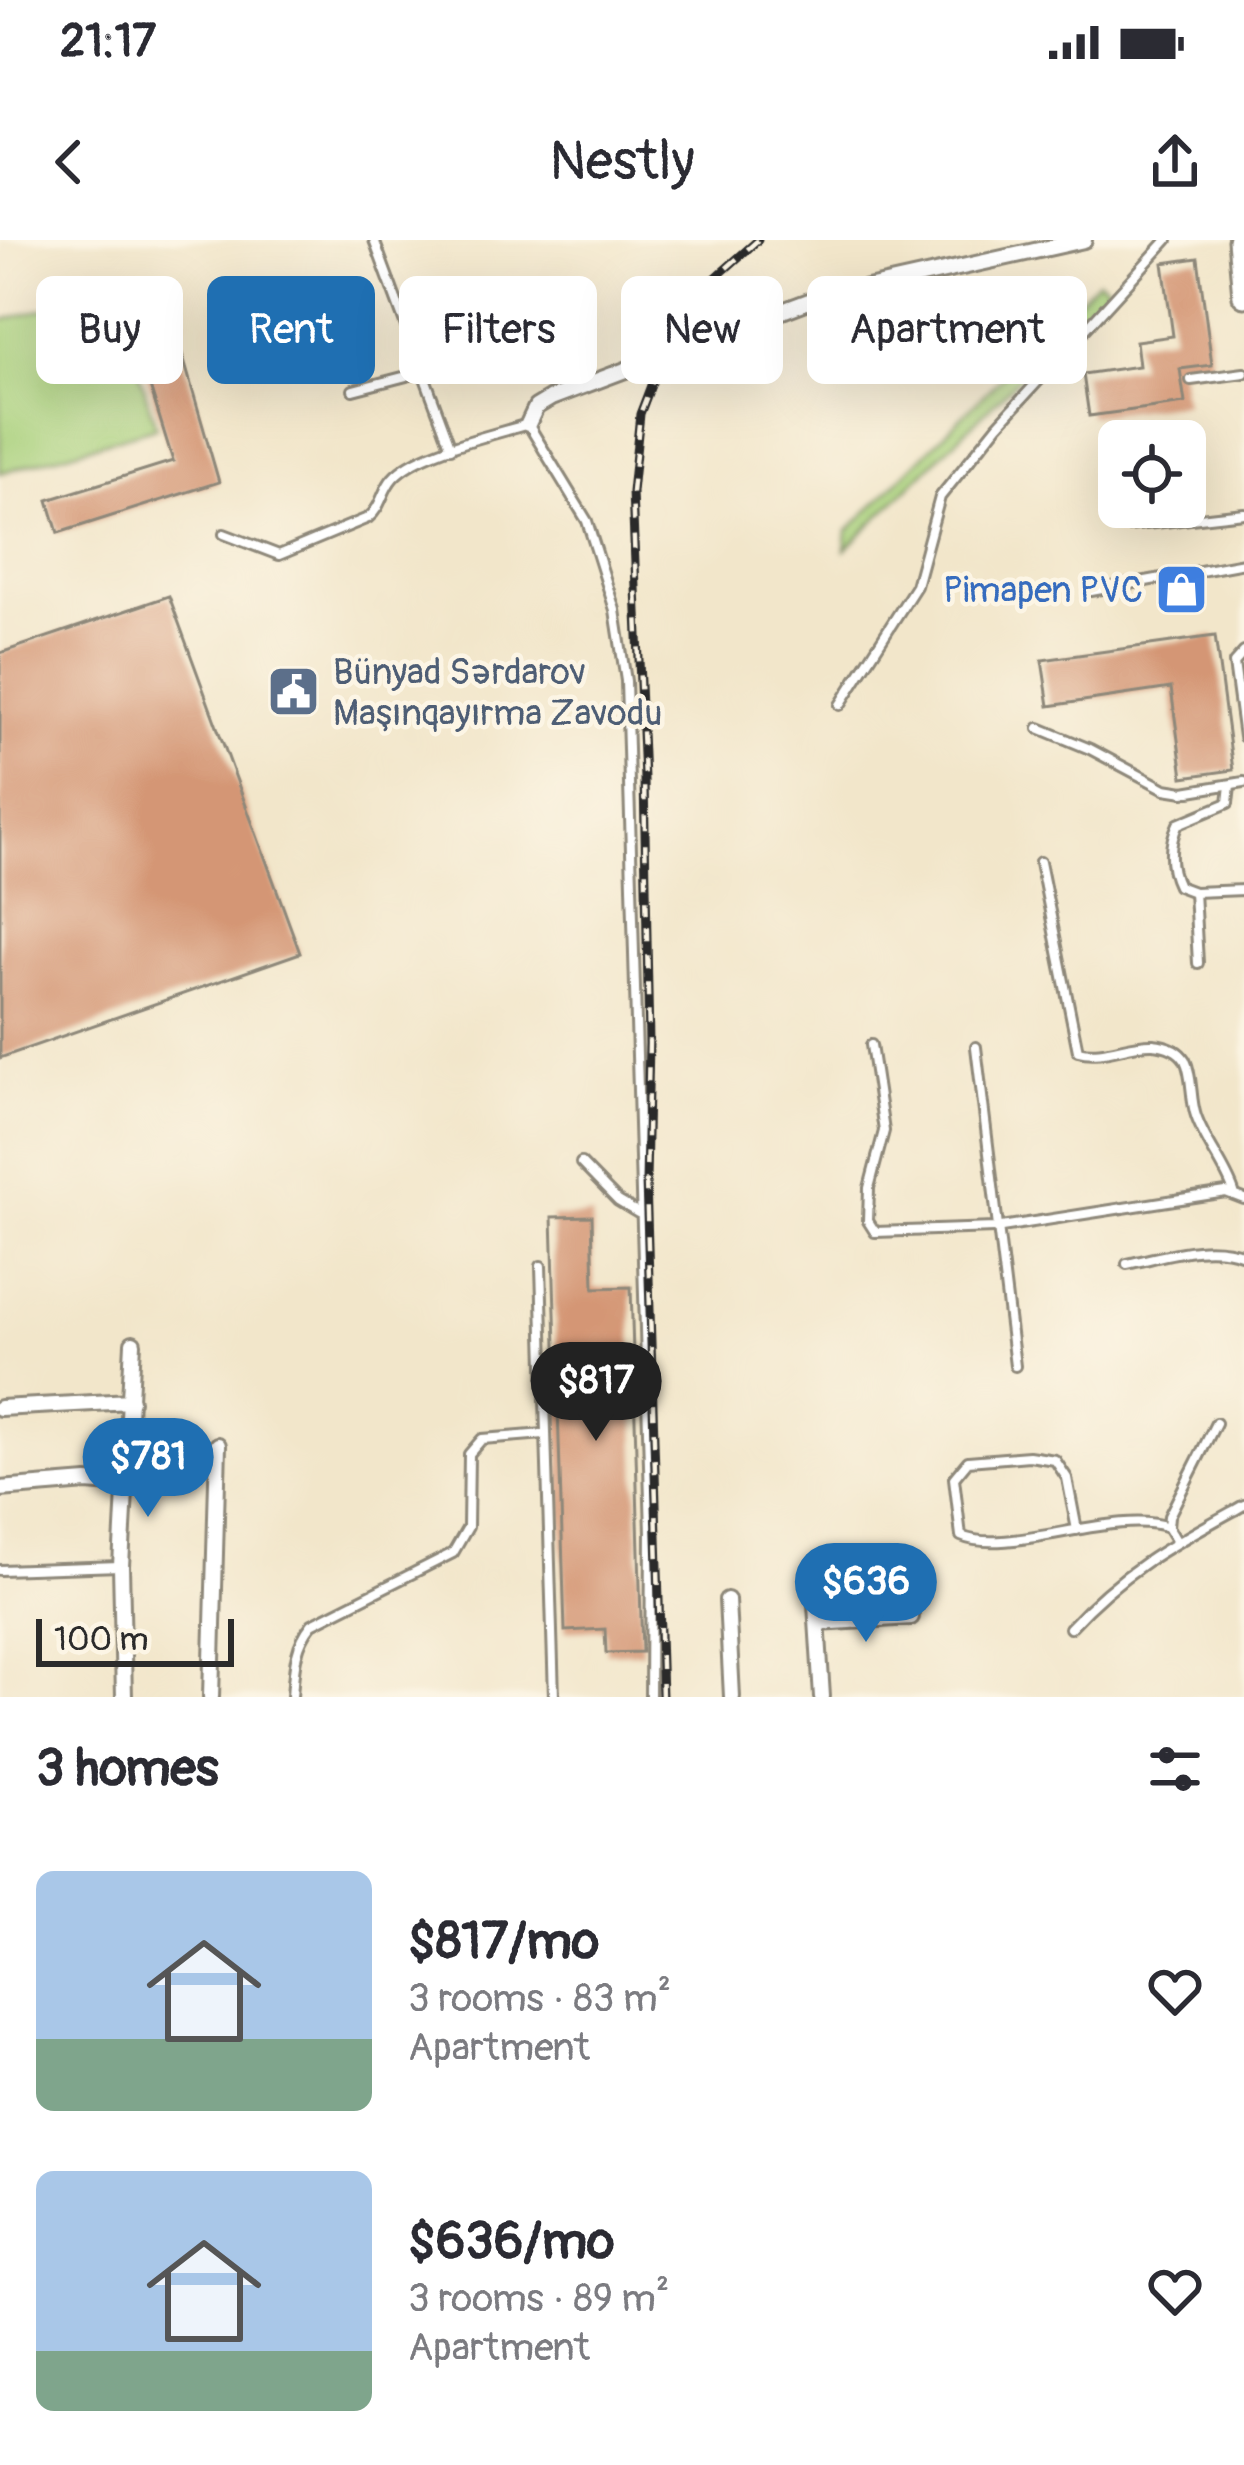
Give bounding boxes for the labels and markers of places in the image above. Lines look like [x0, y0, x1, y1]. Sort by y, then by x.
shop icon: Pimapen PVC [1154, 561, 1210, 617]
place label: Pimapen PVC [943, 568, 1143, 613]
place label: Bünyad Sərdarov Maşınqayırma Zavodu [333, 650, 662, 736]
public building icon: Bünyad Sərdarov Maşınqayırma Zavodu [266, 664, 322, 720]
pin: $817 [525, 1342, 667, 1444]
pin: $781 [77, 1418, 219, 1520]
pin: $636 [795, 1543, 937, 1645]

